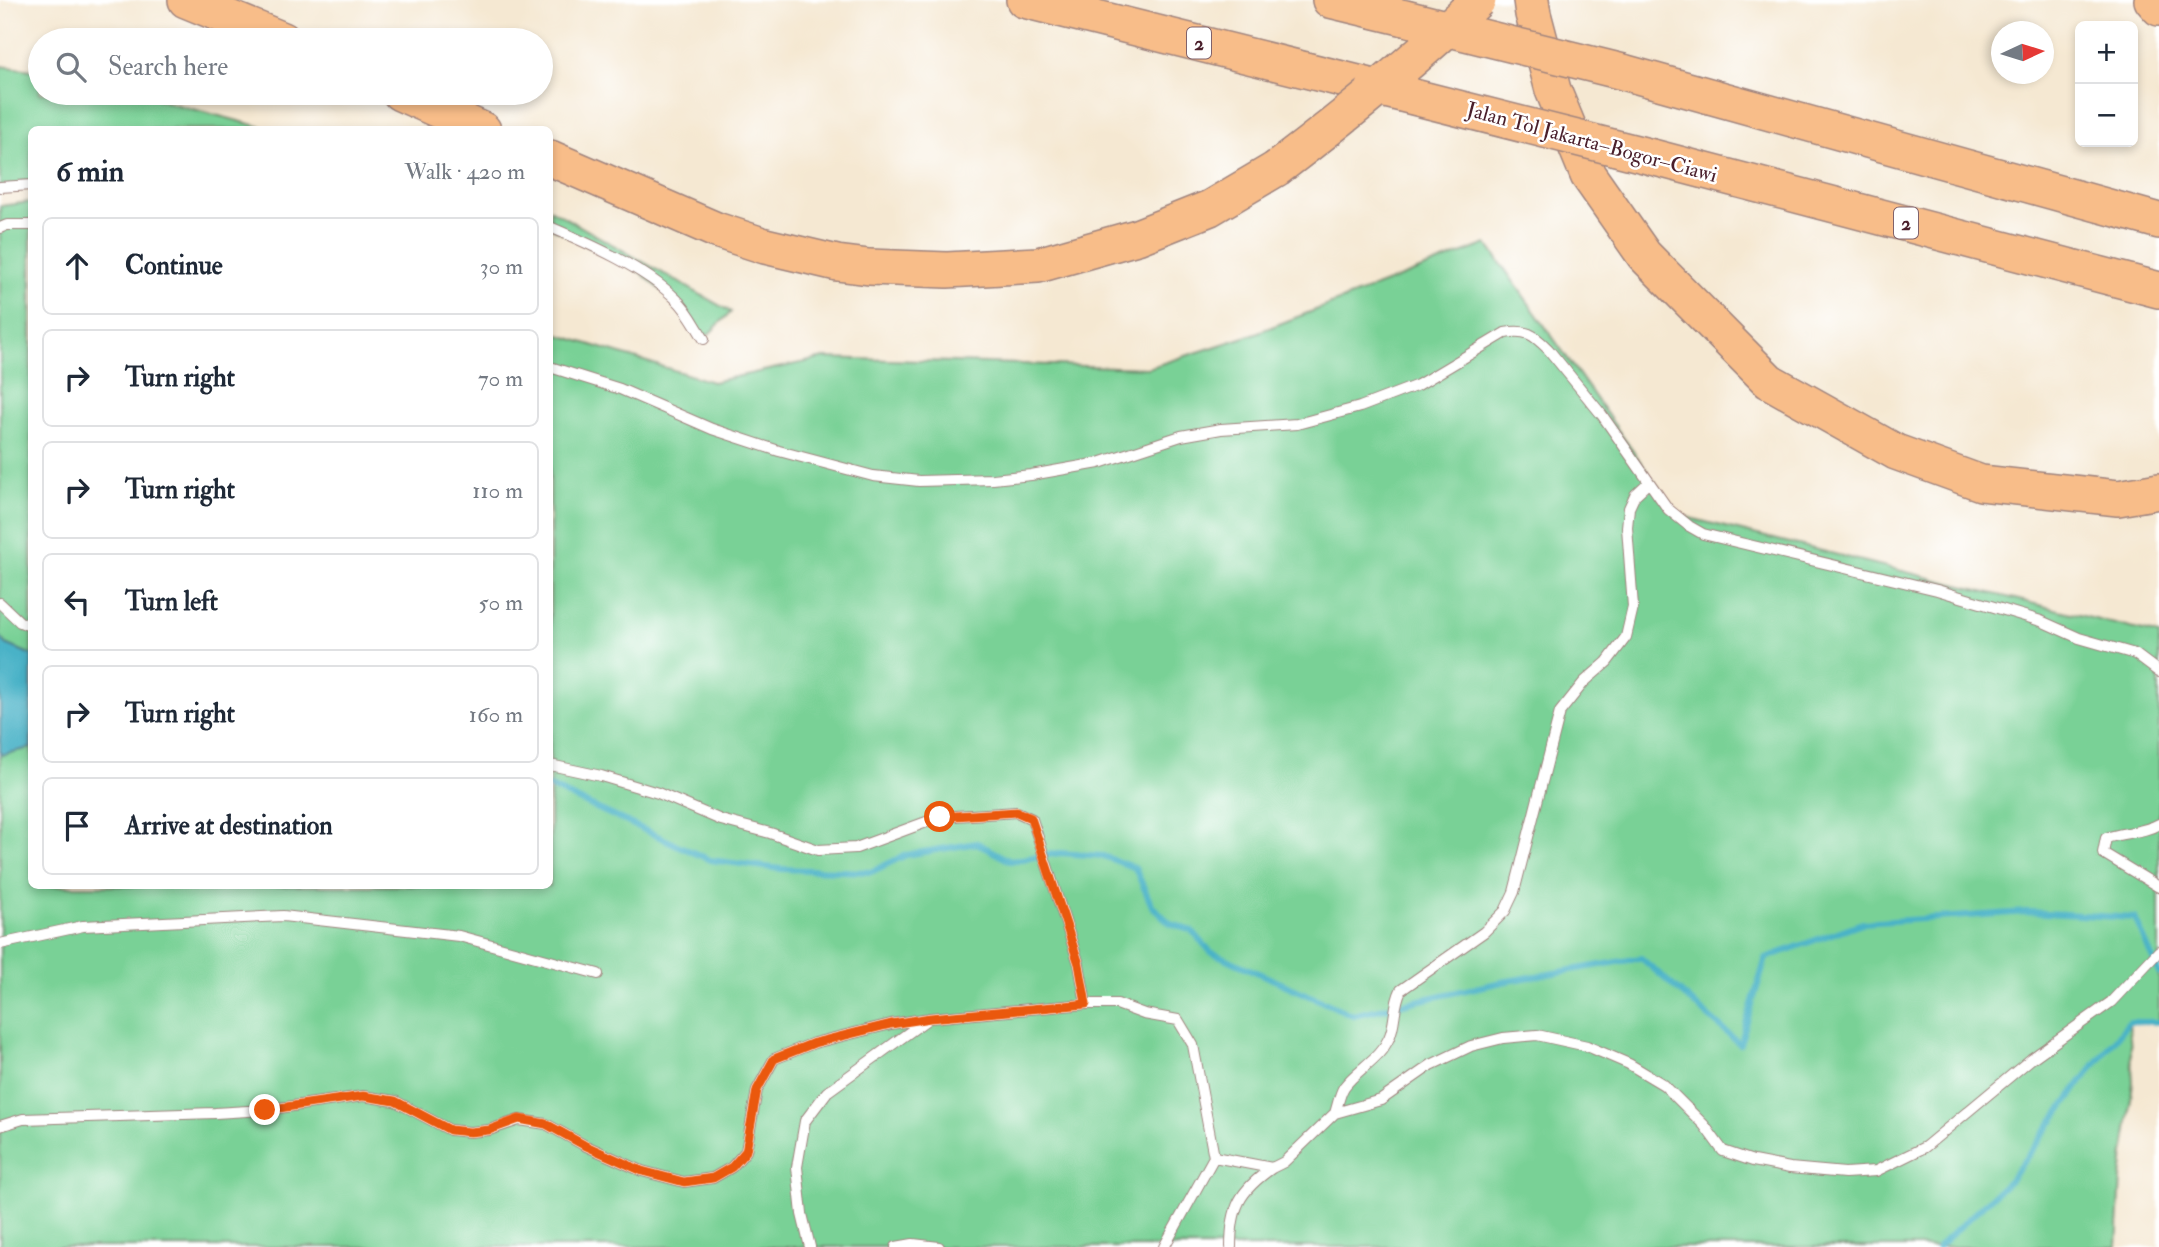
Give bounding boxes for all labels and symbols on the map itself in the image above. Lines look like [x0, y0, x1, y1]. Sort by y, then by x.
north arrow [1991, 21, 2054, 84]
road number: 2 [1187, 28, 1211, 58]
street label: Jalan Tol Jakarta–Bogor–Ciawi [1463, 96, 1720, 189]
road number: 2 [1894, 208, 1918, 238]
route start [924, 801, 955, 832]
route end [249, 1094, 280, 1125]

